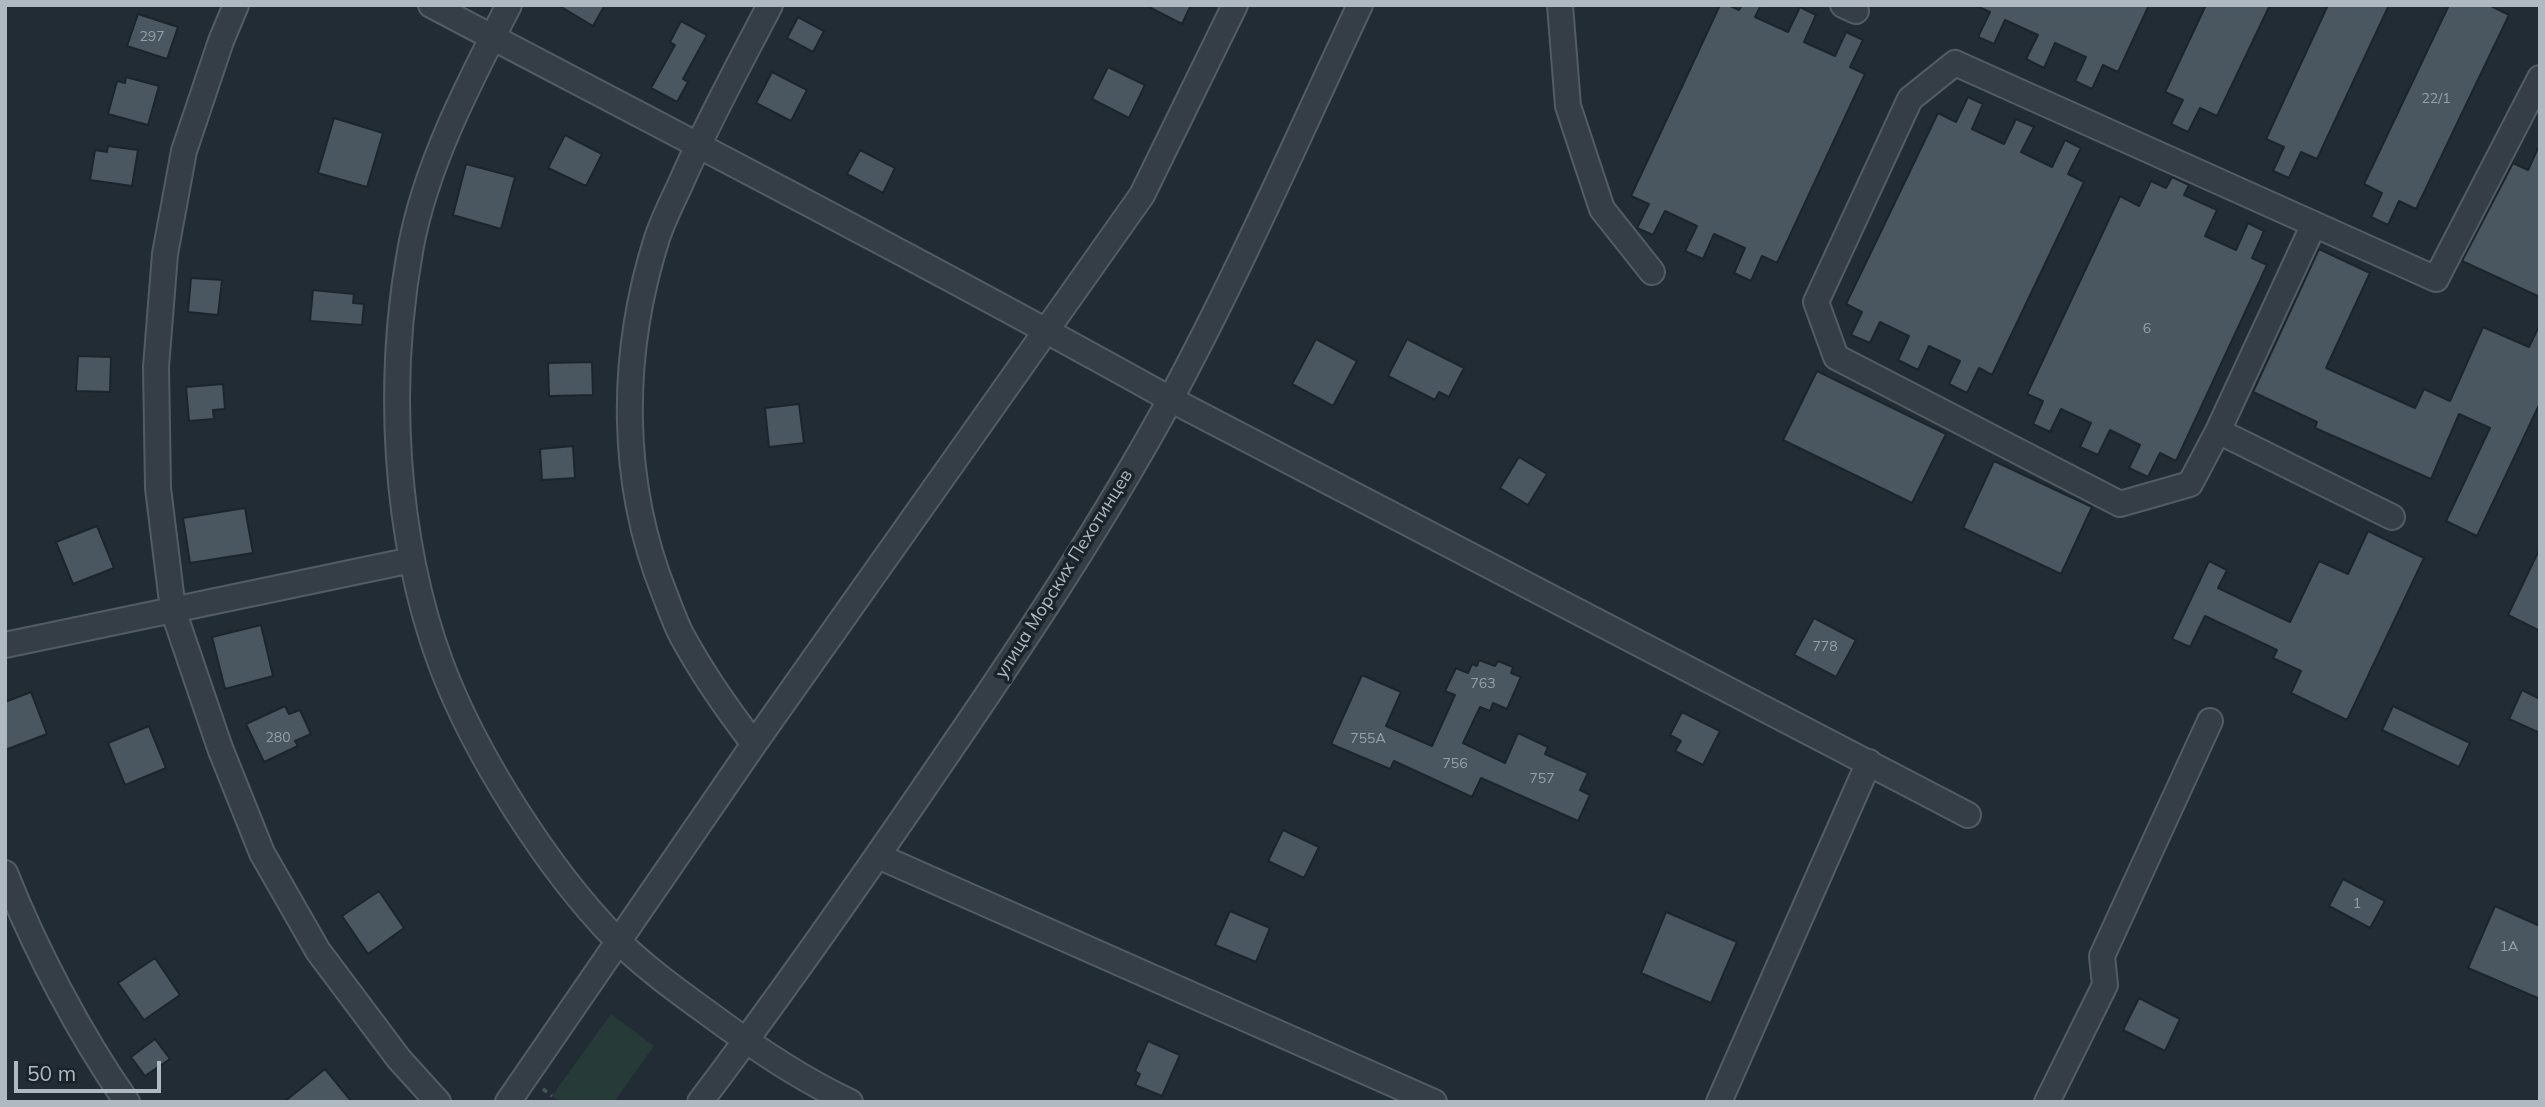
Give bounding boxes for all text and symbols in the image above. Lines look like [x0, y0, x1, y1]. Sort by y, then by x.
house number: 297 [139, 29, 165, 45]
house number: 22/1 [2421, 91, 2451, 107]
house number: 6 [2143, 321, 2151, 337]
street label: улица Морских Пехотинцев [991, 466, 1137, 682]
house number: 778 [1812, 639, 1838, 655]
house number: 763 [1470, 676, 1496, 692]
house number: 280 [265, 730, 291, 746]
house number: 755А [1350, 731, 1386, 747]
house number: 756 [1442, 756, 1468, 772]
house number: 757 [1529, 771, 1555, 787]
house number: 1 [2353, 896, 2361, 912]
house number: 1А [2500, 939, 2518, 955]
scale bar [18, 1048, 164, 1092]
text: 50 m [27, 1060, 76, 1086]

